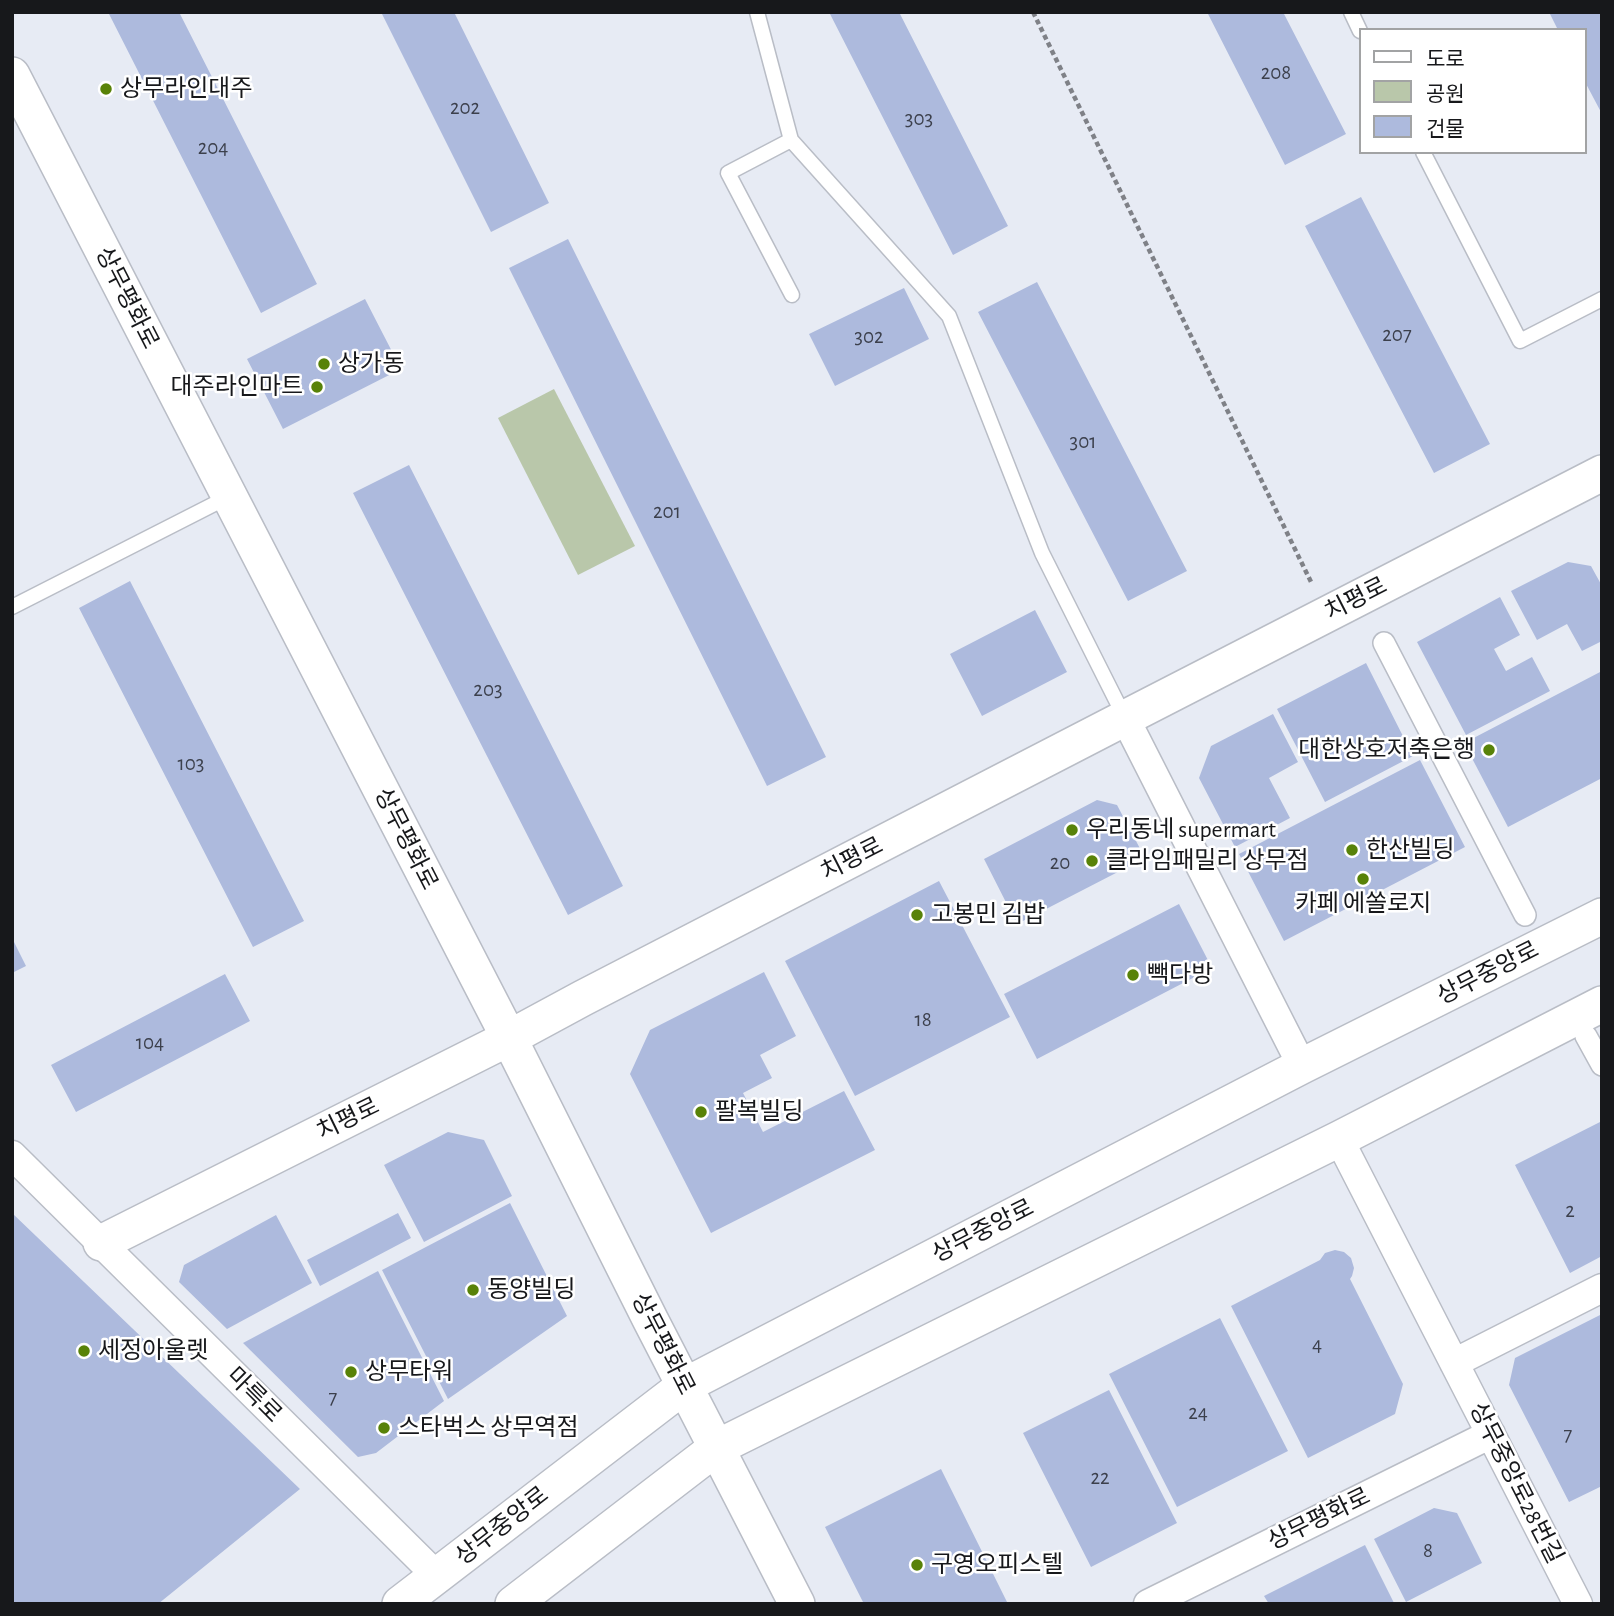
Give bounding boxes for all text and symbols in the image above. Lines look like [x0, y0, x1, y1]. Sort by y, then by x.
legend [1358, 28, 1586, 154]
text: 도로 [1426, 49, 1465, 70]
house number: 208 [1261, 60, 1291, 86]
place label: 상무라인대주 [120, 75, 252, 103]
marker: 상무라인대주 [98, 81, 114, 97]
text: 공원 [1426, 84, 1465, 105]
house number: 202 [450, 95, 480, 121]
house number: 303 [905, 106, 933, 132]
text: 건물 [1426, 119, 1465, 140]
house number: 204 [198, 135, 228, 161]
street label: 상무평화로 [89, 242, 165, 354]
house number: 207 [1382, 322, 1412, 348]
house number: 302 [854, 324, 884, 350]
place label: 상가동 [338, 350, 404, 378]
marker: 상가동 [316, 356, 332, 372]
place label: 대주라인마트 [171, 373, 303, 401]
marker: 대주라인마트 [309, 379, 325, 395]
house number: 301 [1070, 429, 1096, 455]
house number: 201 [653, 499, 681, 525]
street label: 치평로 [1320, 571, 1392, 627]
house number: 203 [473, 677, 503, 703]
place label: 대한상호저축은행 [1298, 736, 1475, 764]
marker: 대한상호저축은행 [1481, 742, 1497, 758]
house number: 103 [178, 751, 204, 777]
street label: 상무평화로 [368, 783, 444, 895]
place label: 우리동네 supermart [1086, 816, 1276, 844]
marker: 우리동네 supermart [1064, 822, 1080, 838]
street label: 치평로 [816, 831, 888, 887]
place label: 한산빌딩 [1366, 836, 1454, 864]
marker: 한산빌딩 [1344, 842, 1360, 858]
place label: 클라임패밀리 상무점 [1106, 847, 1309, 875]
house number: 20 [1050, 850, 1070, 876]
marker: 클라임패밀리 상무점 [1084, 853, 1100, 869]
marker: 카페 에쏠로지 [1355, 871, 1371, 887]
place label: 카페 에쏠로지 [1295, 890, 1431, 918]
place label: 고봉민 김밥 [931, 901, 1045, 929]
marker: 고봉민 김밥 [909, 907, 925, 923]
street label: 상무중앙로 [1432, 935, 1544, 1011]
place label: 빽다방 [1147, 961, 1213, 989]
marker: 빽다방 [1125, 967, 1141, 983]
house number: 18 [914, 1007, 932, 1033]
house number: 104 [136, 1030, 164, 1056]
street label: 치평로 [312, 1092, 384, 1146]
place label: 팔복빌딩 [715, 1098, 803, 1126]
marker: 팔복빌딩 [693, 1104, 709, 1120]
street label: 상무중앙로 [927, 1193, 1039, 1269]
house number: 2 [1565, 1198, 1575, 1224]
place label: 동양빌딩 [487, 1276, 575, 1304]
marker: 동양빌딩 [465, 1282, 481, 1298]
street label: 상무평화로 [625, 1288, 701, 1400]
house number: 4 [1312, 1332, 1322, 1358]
place label: 세정아울렛 [98, 1337, 208, 1365]
marker: 세정아울렛 [76, 1343, 92, 1359]
place label: 상무타워 [365, 1358, 453, 1386]
street label: 마륵로 [220, 1361, 288, 1429]
marker: 상무타워 [343, 1364, 359, 1380]
house number: 7 [329, 1385, 337, 1411]
street label: 상무중앙로28번길 [1463, 1398, 1569, 1568]
house number: 24 [1188, 1400, 1208, 1426]
place label: 스타벅스 상무역점 [398, 1414, 579, 1442]
marker: 스타벅스 상무역점 [376, 1420, 392, 1436]
house number: 7 [1564, 1422, 1572, 1448]
house number: 22 [1090, 1465, 1110, 1491]
street label: 상무중앙로 [450, 1481, 554, 1571]
street label: 상무평화로 [1263, 1482, 1375, 1556]
house number: 8 [1423, 1538, 1433, 1564]
place label: 구영오피스텔 [931, 1551, 1063, 1579]
marker: 구영오피스텔 [909, 1557, 925, 1573]

